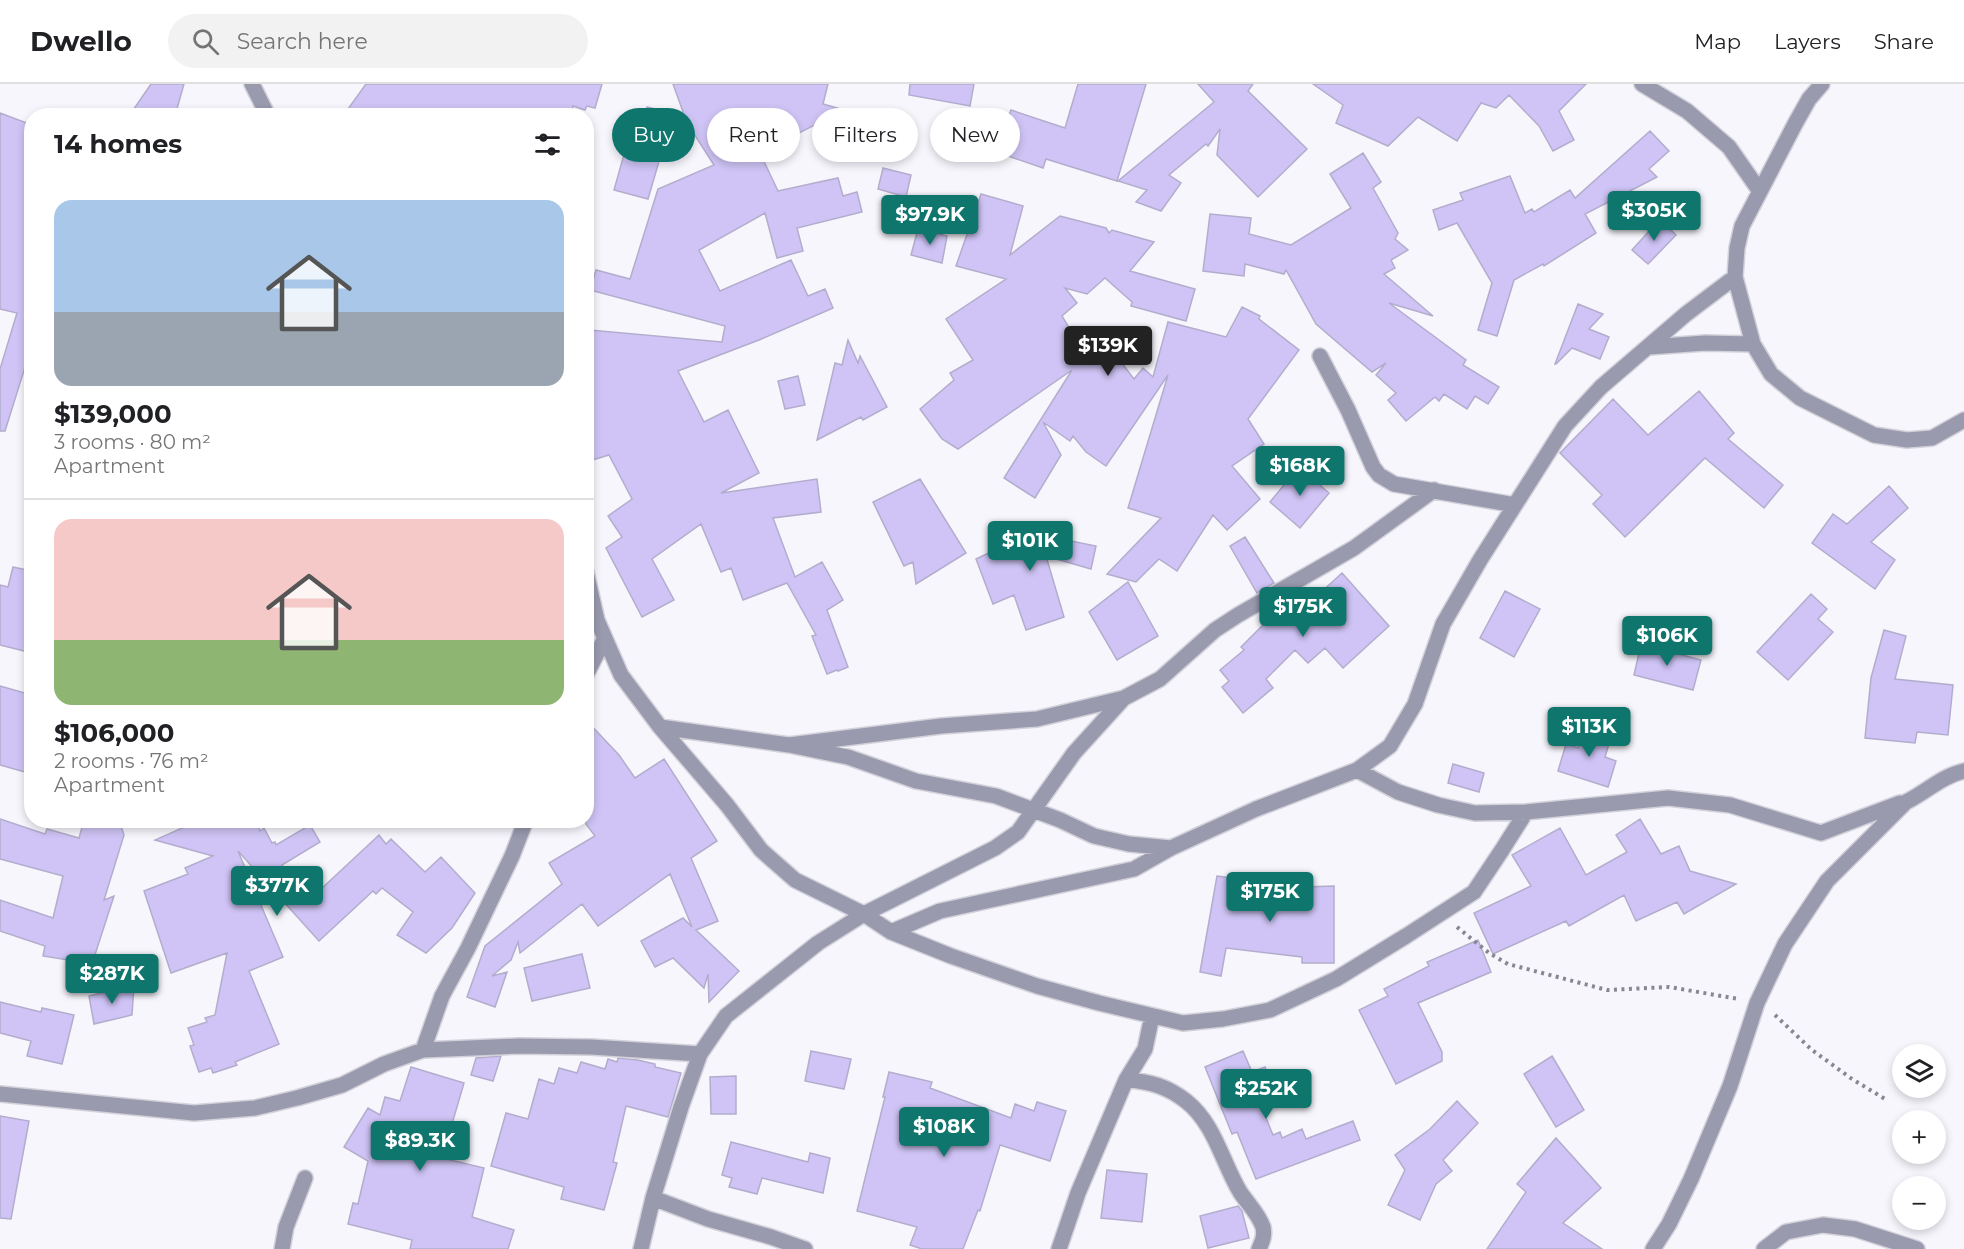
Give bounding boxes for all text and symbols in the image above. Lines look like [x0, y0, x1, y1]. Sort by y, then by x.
search box [168, 14, 588, 68]
text: Dwello [30, 24, 132, 58]
icon: search [189, 25, 222, 58]
text: Search here [237, 28, 368, 55]
text: Map [1694, 29, 1741, 54]
text: Layers [1774, 29, 1841, 54]
text: Share [1874, 29, 1934, 54]
chip: Buy [612, 108, 695, 162]
chip: Rent [707, 108, 800, 162]
chip: Filters [812, 108, 918, 162]
chip: New [930, 108, 1020, 162]
text: 14 homes [54, 128, 182, 160]
icon: filters [531, 128, 564, 161]
pin: $305K [1612, 191, 1696, 242]
pin: $97.9K [881, 195, 979, 246]
text: $305K [1622, 198, 1686, 222]
text: $97.9K [895, 202, 965, 226]
icon: home [255, 239, 363, 347]
pin: $139K [1066, 326, 1150, 377]
text: $139K [1078, 333, 1138, 357]
text: $139,000 [54, 398, 172, 430]
text: 3 rooms · 80 m² [54, 430, 211, 454]
pin: $168K [1258, 446, 1342, 497]
text: $168K [1269, 453, 1331, 477]
text: Apartment [54, 454, 165, 478]
pin: $101K [988, 521, 1072, 572]
text: $101K [1002, 528, 1058, 552]
icon: home [255, 558, 363, 666]
pin: $175K [1261, 587, 1345, 638]
text: $175K [1273, 594, 1333, 618]
pin: $106K [1625, 616, 1709, 667]
text: $106K [1636, 623, 1698, 647]
pin: $113K [1547, 707, 1631, 758]
text: $113K [1562, 714, 1616, 738]
text: $106,000 [54, 717, 174, 749]
text: 2 rooms · 76 m² [54, 749, 209, 773]
text: Apartment [54, 773, 165, 797]
pin: $377K [235, 866, 319, 917]
pin: $175K [1228, 872, 1312, 923]
text: $377K [245, 873, 309, 897]
text: $175K [1240, 879, 1300, 903]
pin: $287K [70, 954, 154, 1005]
text: $287K [80, 961, 144, 985]
map controls [1892, 1044, 1946, 1230]
button: layers [1892, 1044, 1946, 1098]
pin: $252K [1224, 1069, 1308, 1120]
text: $252K [1235, 1076, 1297, 1100]
pin: $108K [902, 1107, 986, 1158]
button: + [1892, 1110, 1946, 1164]
text: $108K [913, 1114, 975, 1138]
pin: $89.3K [371, 1121, 469, 1172]
text: $89.3K [385, 1128, 455, 1152]
button: − [1892, 1176, 1946, 1230]

